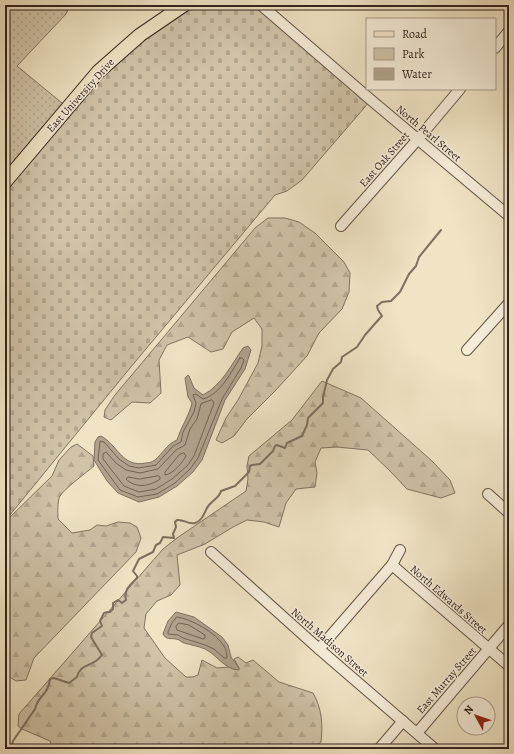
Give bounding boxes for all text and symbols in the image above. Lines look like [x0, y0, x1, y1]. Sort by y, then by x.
legend [366, 18, 496, 90]
text: Road [402, 26, 428, 42]
text: Park [402, 46, 425, 62]
street label: East University Drive [43, 55, 118, 136]
text: Water [401, 66, 432, 82]
street label: North Pearl Street [393, 102, 465, 165]
street label: East Oak Street [356, 128, 413, 190]
street label: North Edwards Street [407, 562, 491, 637]
street label: North Madison Street [288, 605, 372, 680]
street label: East Murray Street [413, 643, 480, 717]
north arrow [456, 696, 496, 736]
text: N [460, 702, 477, 718]

